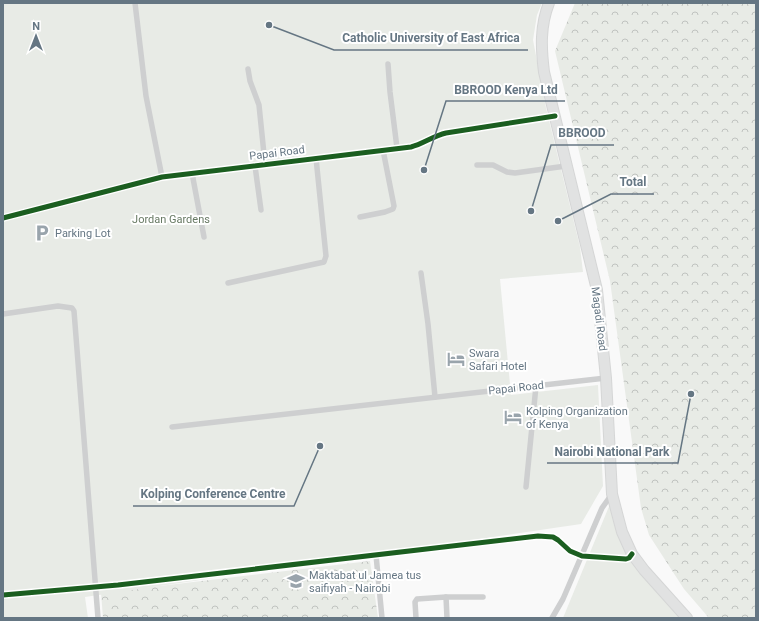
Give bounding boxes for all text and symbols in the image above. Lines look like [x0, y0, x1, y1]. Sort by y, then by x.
north arrow [16, 16, 56, 56]
text: N [32, 20, 40, 33]
callout: Catholic University of East Africa [334, 26, 528, 50]
text: Catholic University of East Africa [342, 31, 520, 45]
callout: BBROOD Kenya Ltd [446, 77, 565, 101]
text: BBROOD Kenya Ltd [454, 83, 558, 97]
callout: BBROOD [551, 121, 614, 145]
text: BBROOD [558, 126, 606, 140]
street label: Papai Road [249, 143, 305, 163]
callout: Total [611, 170, 654, 194]
text: Total [620, 175, 646, 189]
park label: Jordan Gardens [132, 213, 210, 226]
parking icon: Parking Lot [32, 223, 52, 243]
place label: Parking Lot [55, 227, 111, 240]
street label: Magadi Road [589, 286, 609, 352]
place label: Swara Safari Hotel [469, 347, 527, 373]
hotel icon: Swara Safari Hotel [446, 349, 466, 369]
street label: Papai Road [488, 379, 544, 397]
place label: Kolping Organization of Kenya [526, 405, 628, 431]
hotel icon: Kolping Organization of Kenya [503, 407, 523, 427]
callout: Nairobi National Park [547, 439, 678, 463]
text: Nairobi National Park [554, 445, 670, 459]
callout: Kolping Conference Centre [133, 482, 294, 506]
text: Kolping Conference Centre [141, 487, 286, 501]
place label: Maktabat ul Jamea tus saifiyah - Nairobi [309, 569, 422, 595]
school or university icon: Maktabat ul Jamea tus saifiyah - Nairobi [286, 571, 306, 591]

